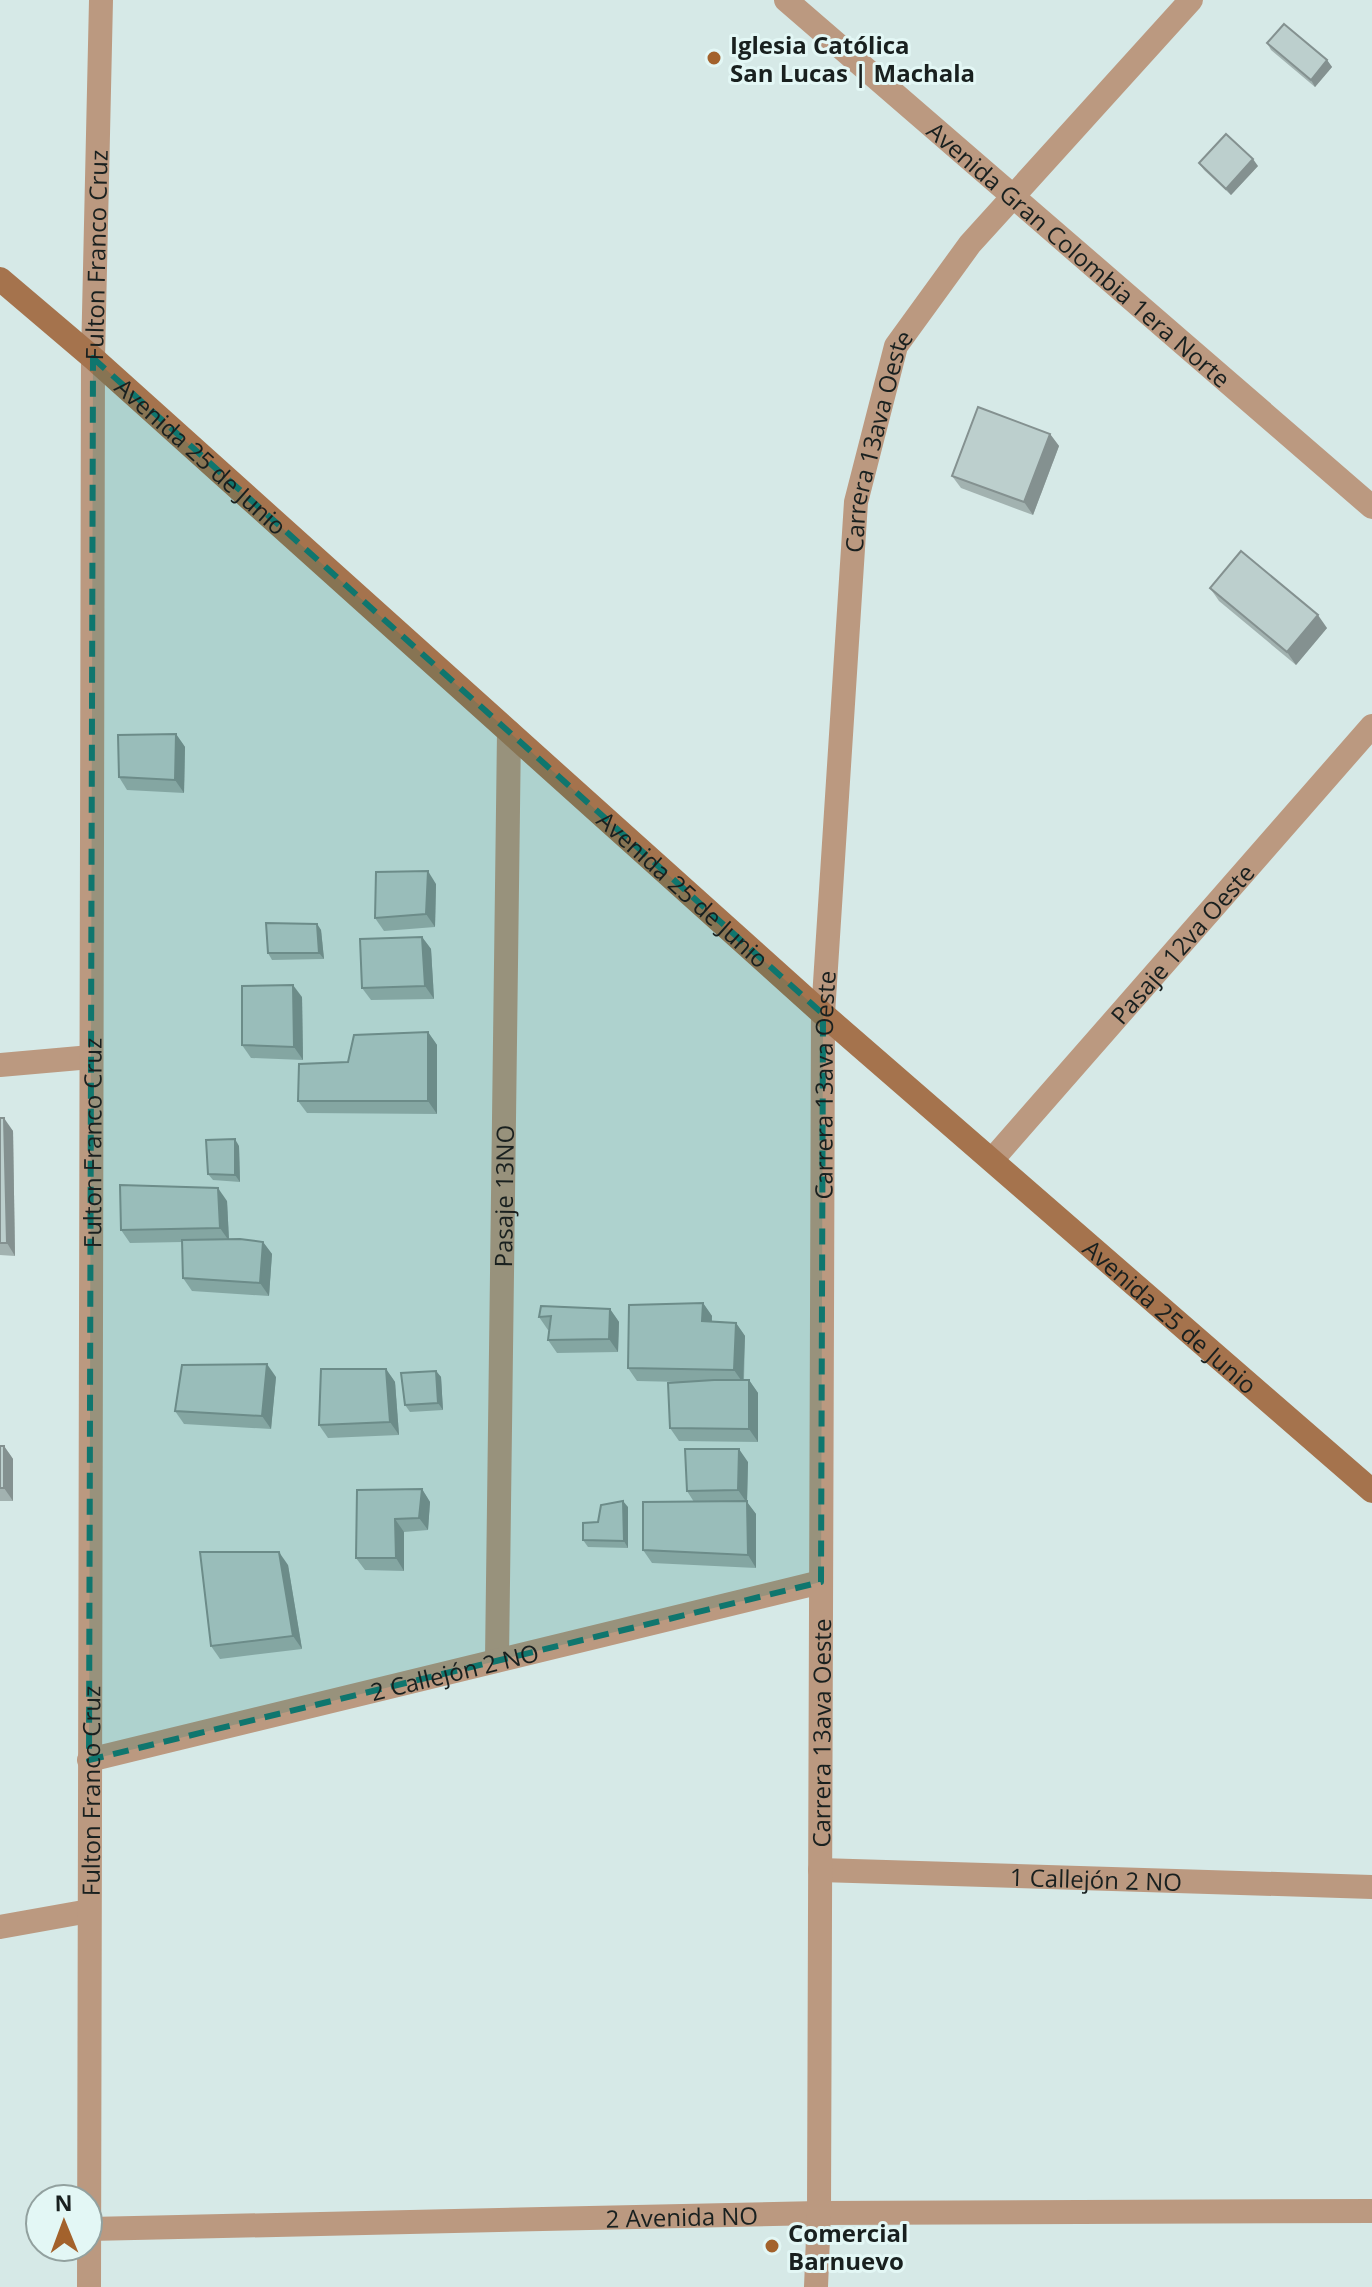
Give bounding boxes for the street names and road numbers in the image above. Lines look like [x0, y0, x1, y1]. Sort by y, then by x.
street label: Avenida Gran Colombia 1era Norte [921, 114, 1238, 394]
street label: Fulton Franco Cruz [76, 149, 114, 361]
street label: Carrera 13ava Oeste [836, 322, 920, 554]
street label: Avenida 25 de Junio [109, 370, 295, 541]
street label: Avenida 25 de Junio [591, 803, 776, 975]
street label: Pasaje 12va Oeste [1102, 856, 1261, 1031]
street label: Carrera 13ava Oeste [806, 970, 842, 1200]
street label: Fulton Franco Cruz [75, 1038, 108, 1248]
street label: Pasaje 13NO [486, 1125, 520, 1268]
street label: Avenida 25 de Junio [1077, 1231, 1265, 1401]
street label: Carrera 13ava Oeste [804, 1619, 837, 1848]
street label: 2 Callejón 2 NO [367, 1635, 542, 1708]
street label: Fulton Franco Cruz [73, 1686, 107, 1896]
street label: 1 Callejón 2 NO [1009, 1859, 1182, 1898]
street label: 2 Avenida NO [605, 2198, 758, 2234]

